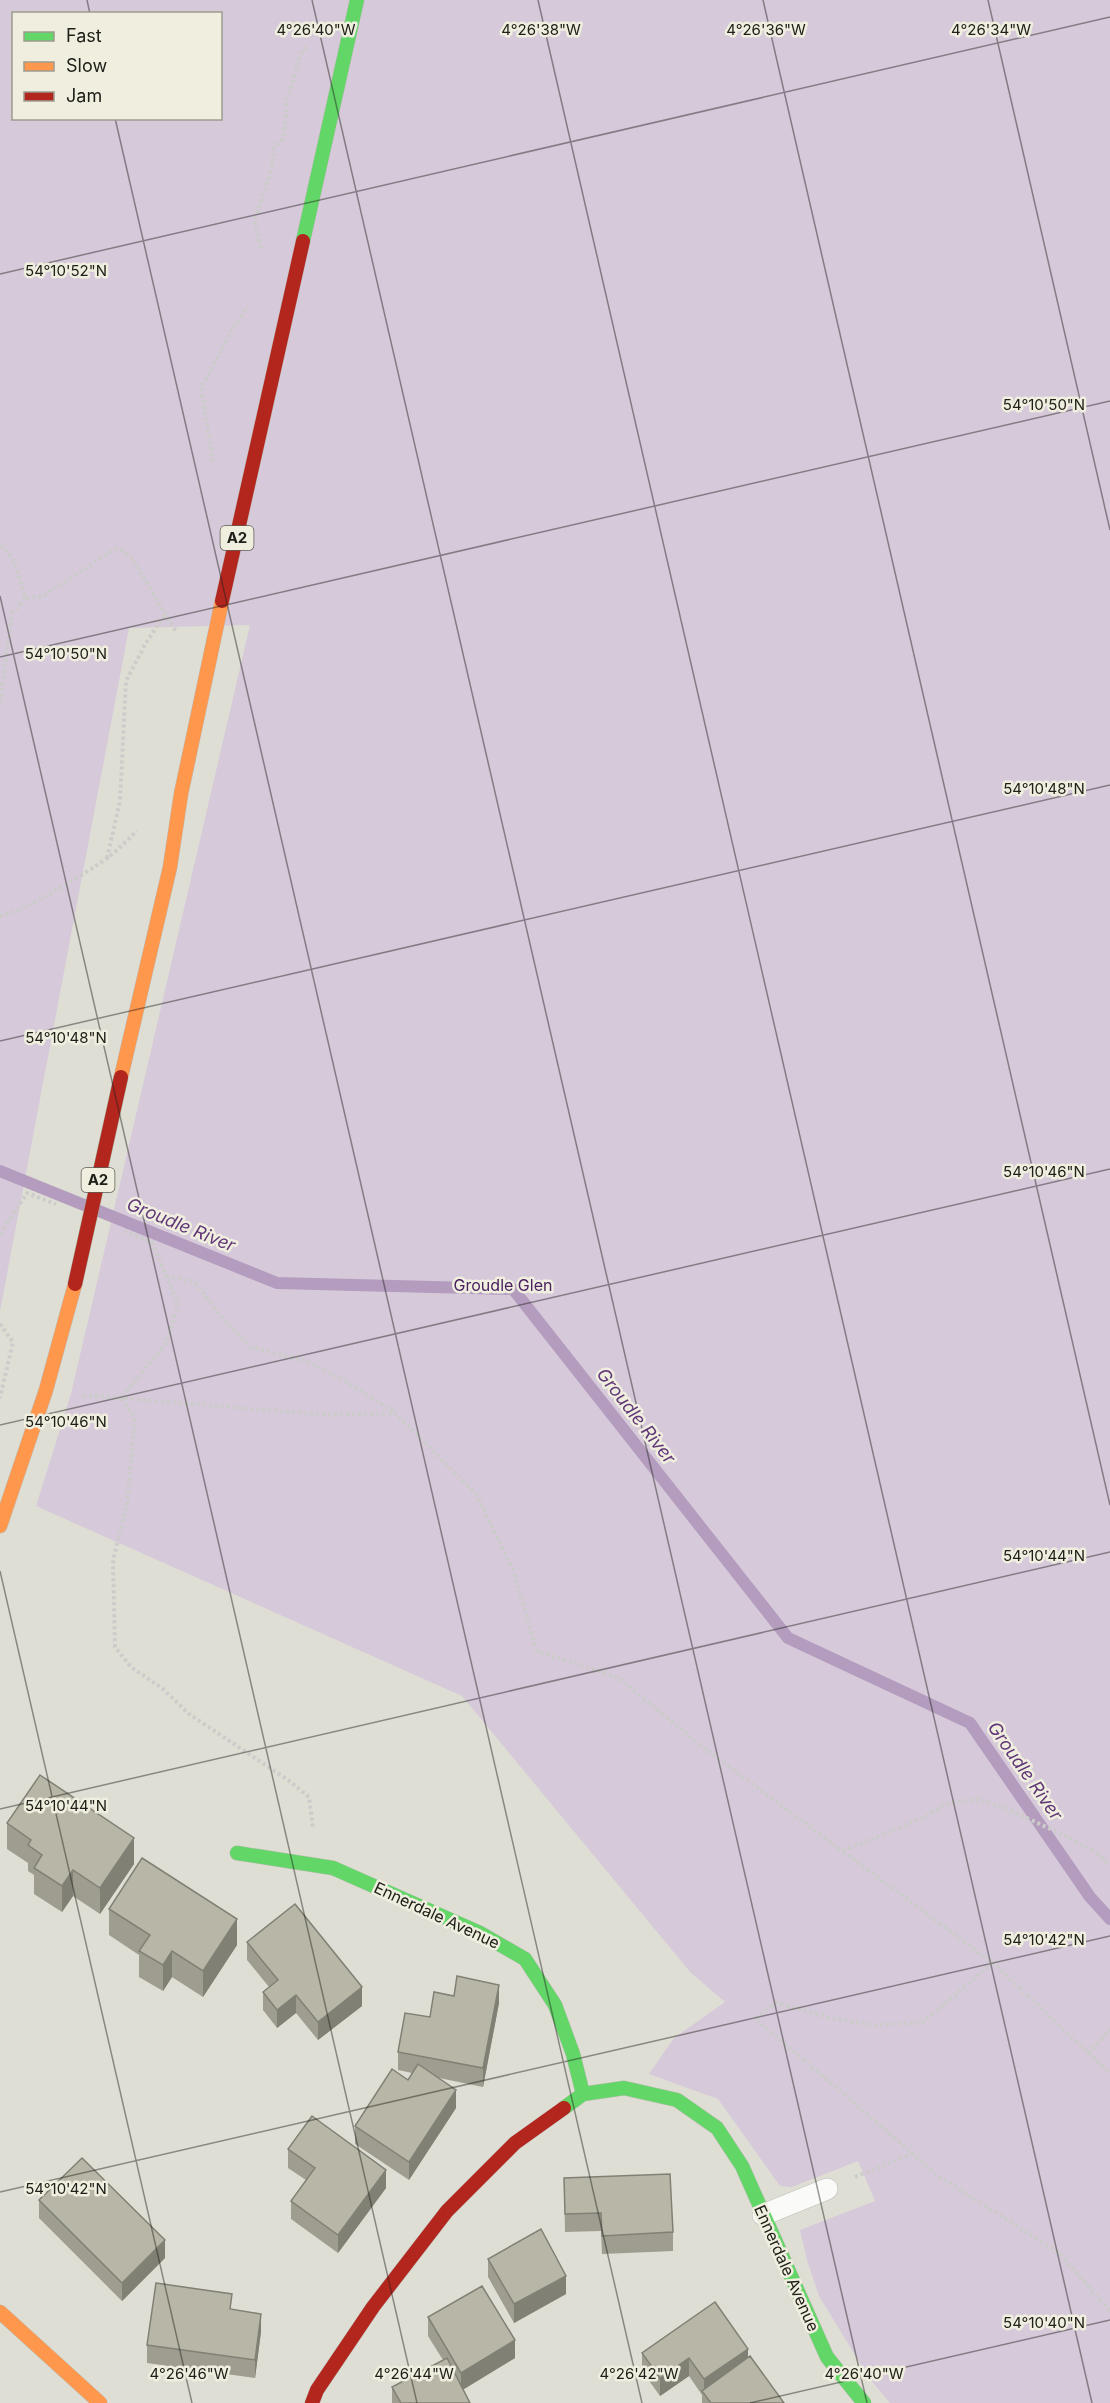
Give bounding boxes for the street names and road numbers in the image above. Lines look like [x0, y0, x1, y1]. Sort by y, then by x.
road number: A2 [220, 526, 254, 550]
road number: A2 [82, 1168, 114, 1192]
street label: Ennerdale Avenue [371, 1877, 503, 1953]
street label: Ennerdale Avenue [750, 2202, 824, 2334]

